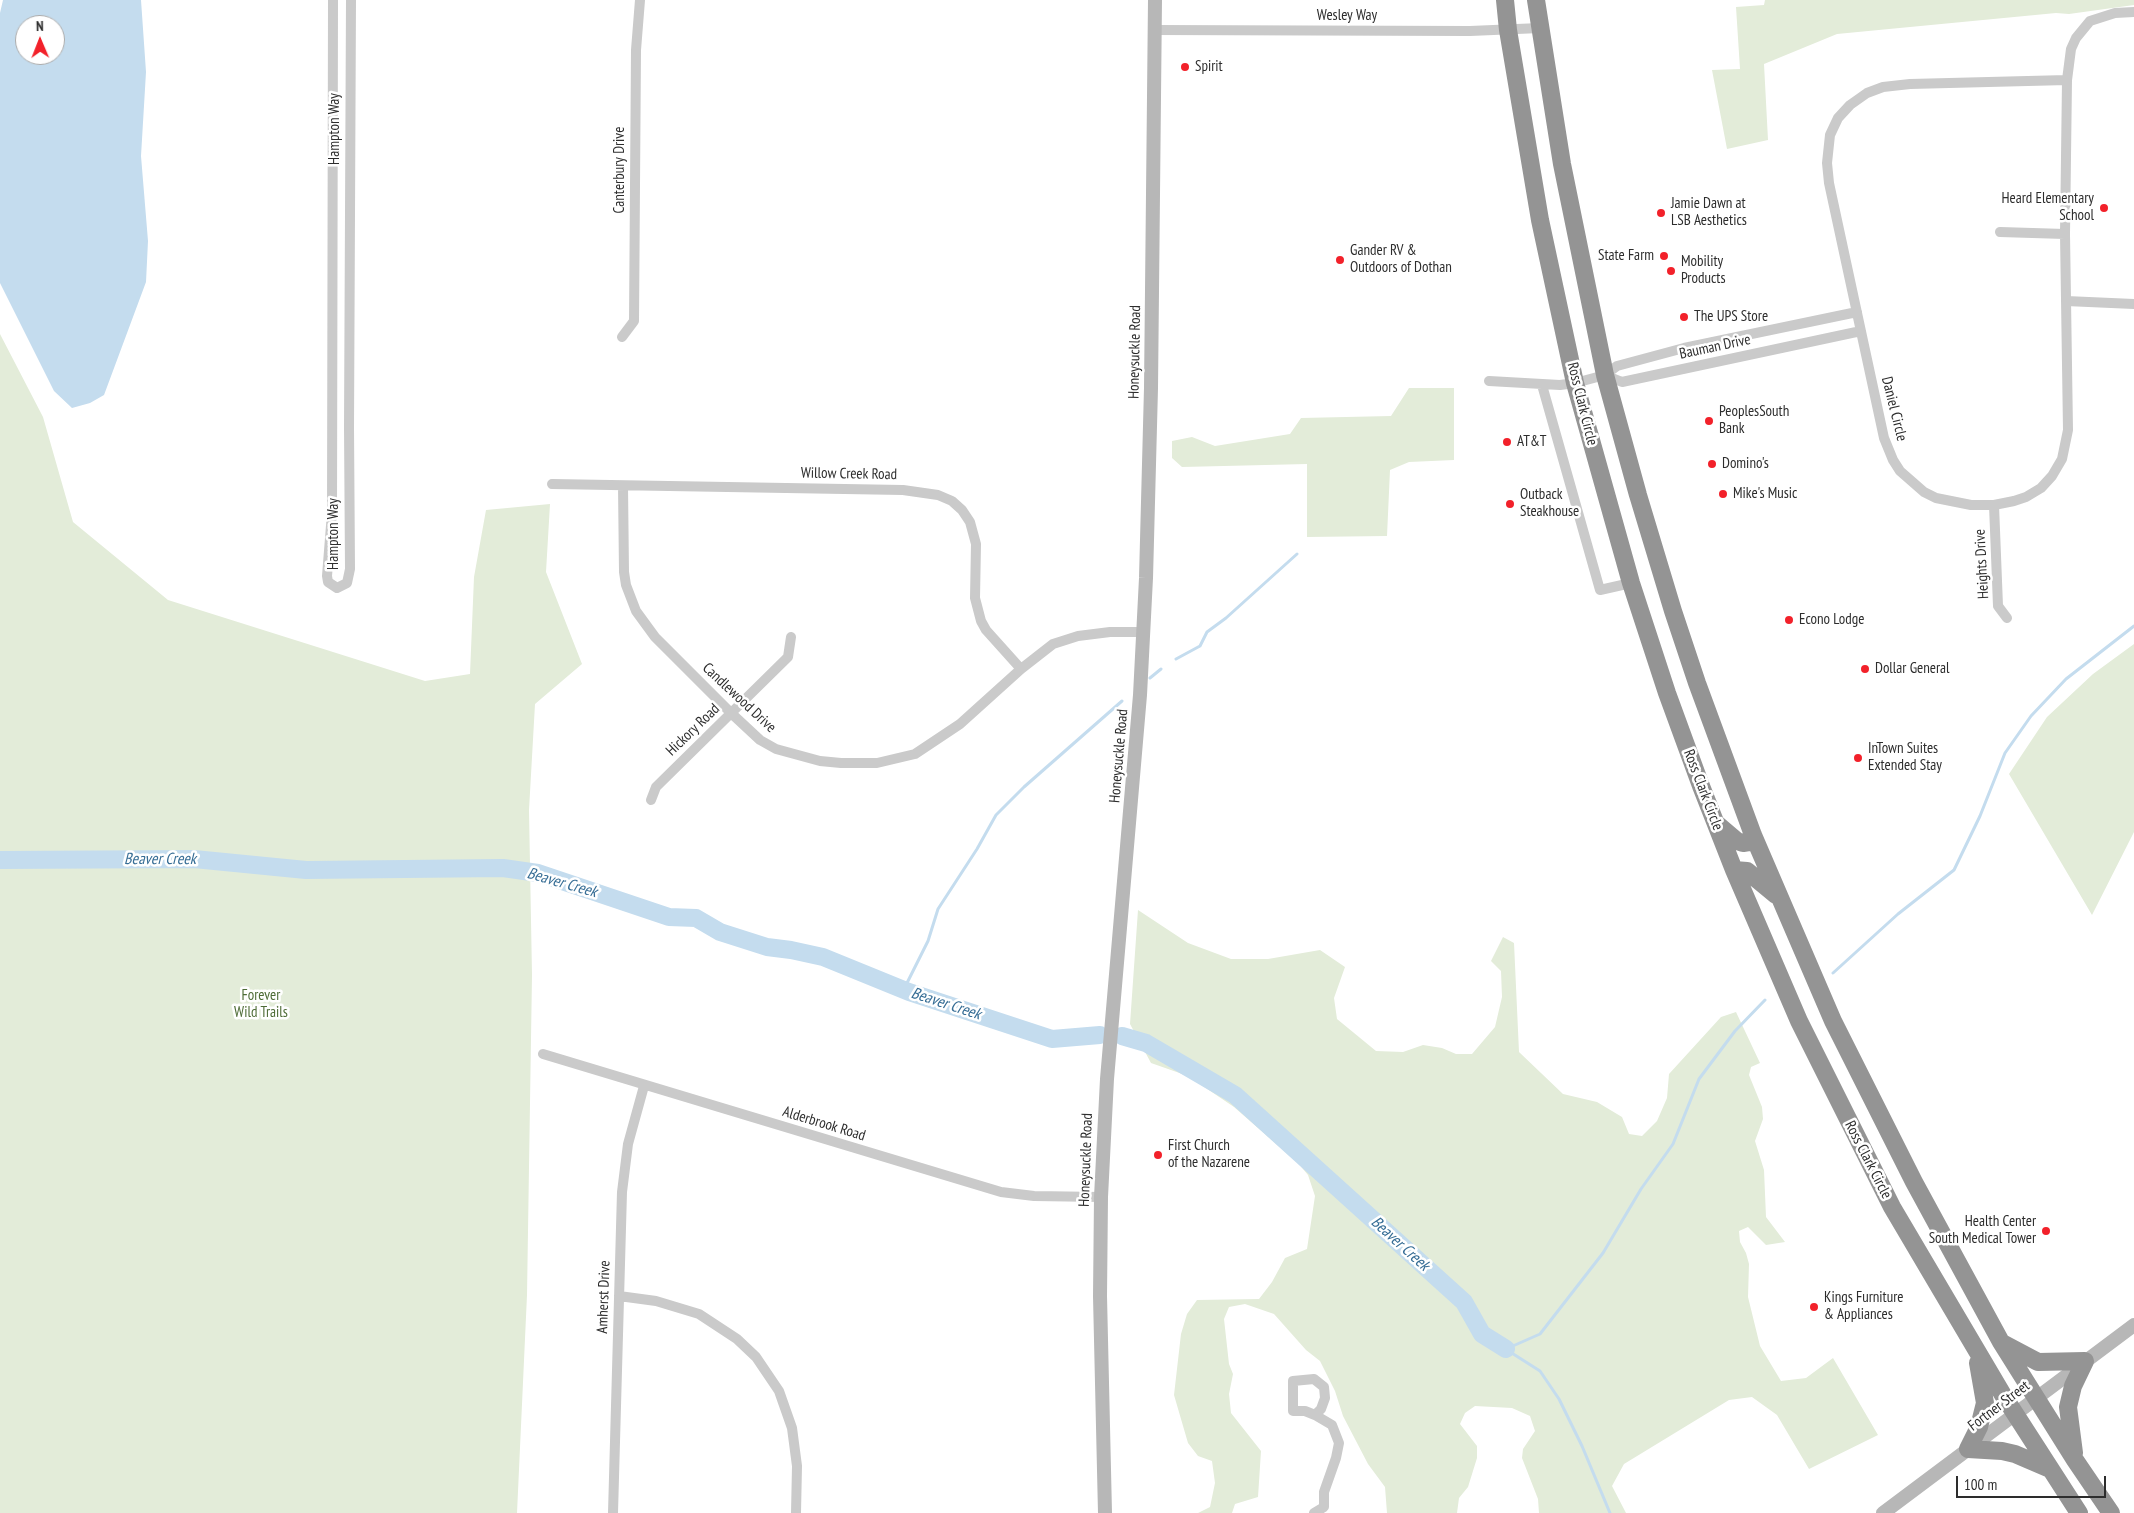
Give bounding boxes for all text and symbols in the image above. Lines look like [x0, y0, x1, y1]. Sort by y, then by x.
street label: Wesley Way [1317, 7, 1377, 25]
north arrow [15, 15, 65, 65]
text: N [36, 17, 44, 35]
place label: Spirit [1195, 58, 1223, 76]
marker: Spirit [1179, 61, 1191, 73]
street label: Hampton Way [326, 93, 344, 165]
street label: Canterbury Drive [611, 127, 629, 213]
place label: Heard Elementary School [2001, 190, 2094, 225]
place label: Jamie Dawn at LSB Aesthetics [1671, 195, 1747, 230]
marker: Heard Elementary School [2098, 202, 2110, 214]
marker: Jamie Dawn at LSB Aesthetics [1655, 207, 1667, 219]
place label: Gander RV & Outdoors of Dothan [1350, 242, 1452, 277]
place label: State Farm [1598, 247, 1654, 265]
marker: State Farm [1658, 250, 1670, 262]
place label: Mobility Products [1681, 253, 1725, 288]
marker: Gander RV & Outdoors of Dothan [1334, 254, 1346, 266]
marker: Mobility Products [1665, 265, 1677, 277]
street label: Honeysuckle Road [1125, 305, 1145, 399]
place label: The UPS Store [1694, 308, 1768, 326]
marker: The UPS Store [1678, 311, 1690, 323]
street label: Bauman Drive [1678, 331, 1752, 363]
street label: Ross Clark Circle [1563, 361, 1601, 447]
street label: Daniel Circle [1877, 375, 1911, 443]
place label: PeoplesSouth Bank [1719, 403, 1789, 438]
marker: PeoplesSouth Bank [1703, 415, 1715, 427]
place label: AT&T [1517, 433, 1547, 451]
marker: AT&T [1501, 436, 1513, 448]
place label: Domino's [1722, 455, 1769, 473]
marker: Domino's [1706, 458, 1718, 470]
street label: Willow Creek Road [801, 464, 897, 484]
place label: Mike's Music [1733, 485, 1797, 503]
place label: Outback Steakhouse [1520, 486, 1579, 521]
marker: Mike's Music [1717, 488, 1729, 500]
street label: Hampton Way [325, 498, 343, 570]
marker: Outback Steakhouse [1504, 498, 1516, 510]
street label: Heights Drive [1971, 528, 1993, 600]
place label: Econo Lodge [1799, 611, 1864, 629]
marker: Econo Lodge [1783, 614, 1795, 626]
street label: Candlewood Drive [699, 659, 779, 737]
place label: Dollar General [1875, 660, 1950, 678]
marker: Dollar General [1859, 663, 1871, 675]
street label: Hickory Road [663, 700, 723, 760]
street label: Honeysuckle Road [1106, 708, 1132, 804]
place label: InTown Suites Extended Stay [1868, 740, 1942, 775]
street label: Ross Clark Circle [1679, 747, 1727, 833]
marker: InTown Suites Extended Stay [1852, 752, 1864, 764]
water label: Beaver Creek [124, 849, 196, 869]
water label: Beaver Creek [525, 864, 599, 902]
water label: Beaver Creek [909, 984, 983, 1024]
park label: Forever Wild Trails [234, 987, 288, 1022]
street label: Alderbrook Road [780, 1103, 868, 1145]
street label: Honeysuckle Road [1075, 1113, 1097, 1207]
street label: Ross Clark Circle [1841, 1118, 1895, 1202]
place label: First Church of the Nazarene [1168, 1137, 1250, 1172]
marker: First Church of the Nazarene [1152, 1149, 1164, 1161]
water label: Beaver Creek [1367, 1213, 1433, 1275]
place label: Health Center South Medical Tower [1929, 1213, 2036, 1248]
marker: Health Center South Medical Tower [2040, 1225, 2052, 1237]
street label: Amherst Drive [594, 1260, 614, 1334]
place label: Kings Furniture & Appliances [1824, 1289, 1904, 1324]
marker: Kings Furniture & Appliances [1808, 1301, 1820, 1313]
street label: Fortner Street [1965, 1377, 2033, 1435]
scale bar [1959, 1466, 2109, 1498]
text: 100 m [1964, 1475, 1997, 1494]

